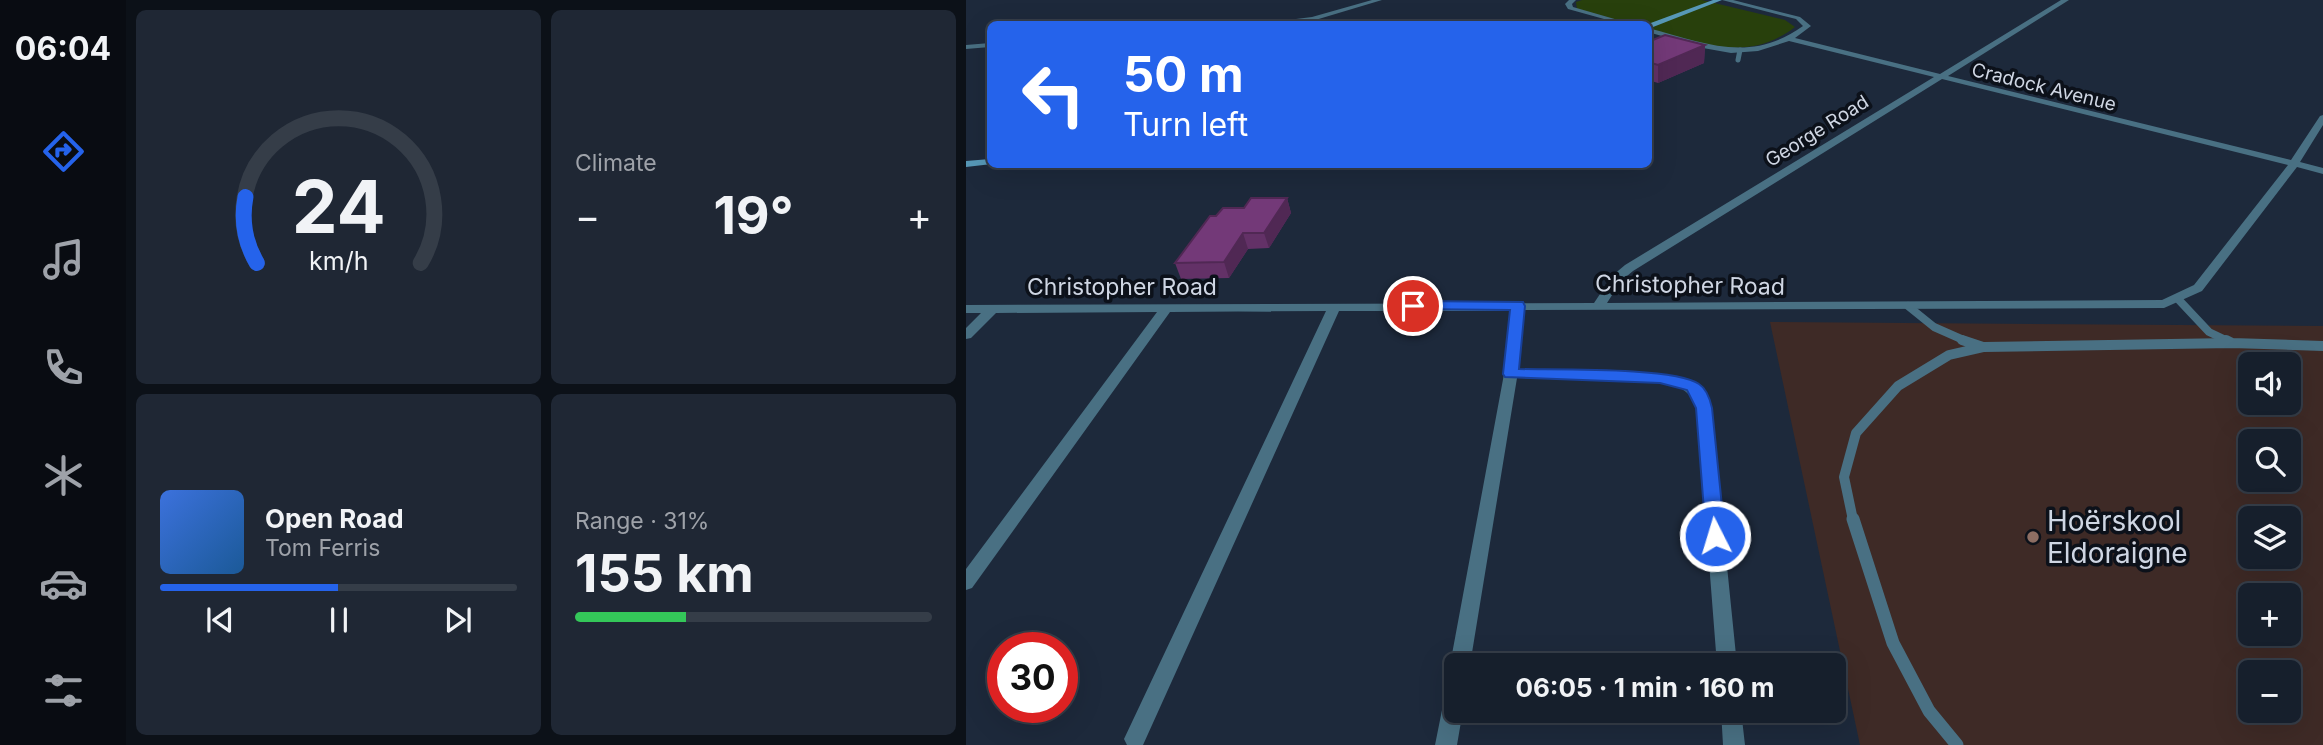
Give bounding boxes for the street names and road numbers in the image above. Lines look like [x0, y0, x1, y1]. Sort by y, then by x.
street label: Cradock Avenue [1969, 58, 2119, 116]
street label: George Road [1761, 90, 1873, 172]
street label: Christopher Road [1595, 269, 1785, 301]
street label: Christopher Road [1027, 273, 1217, 301]

